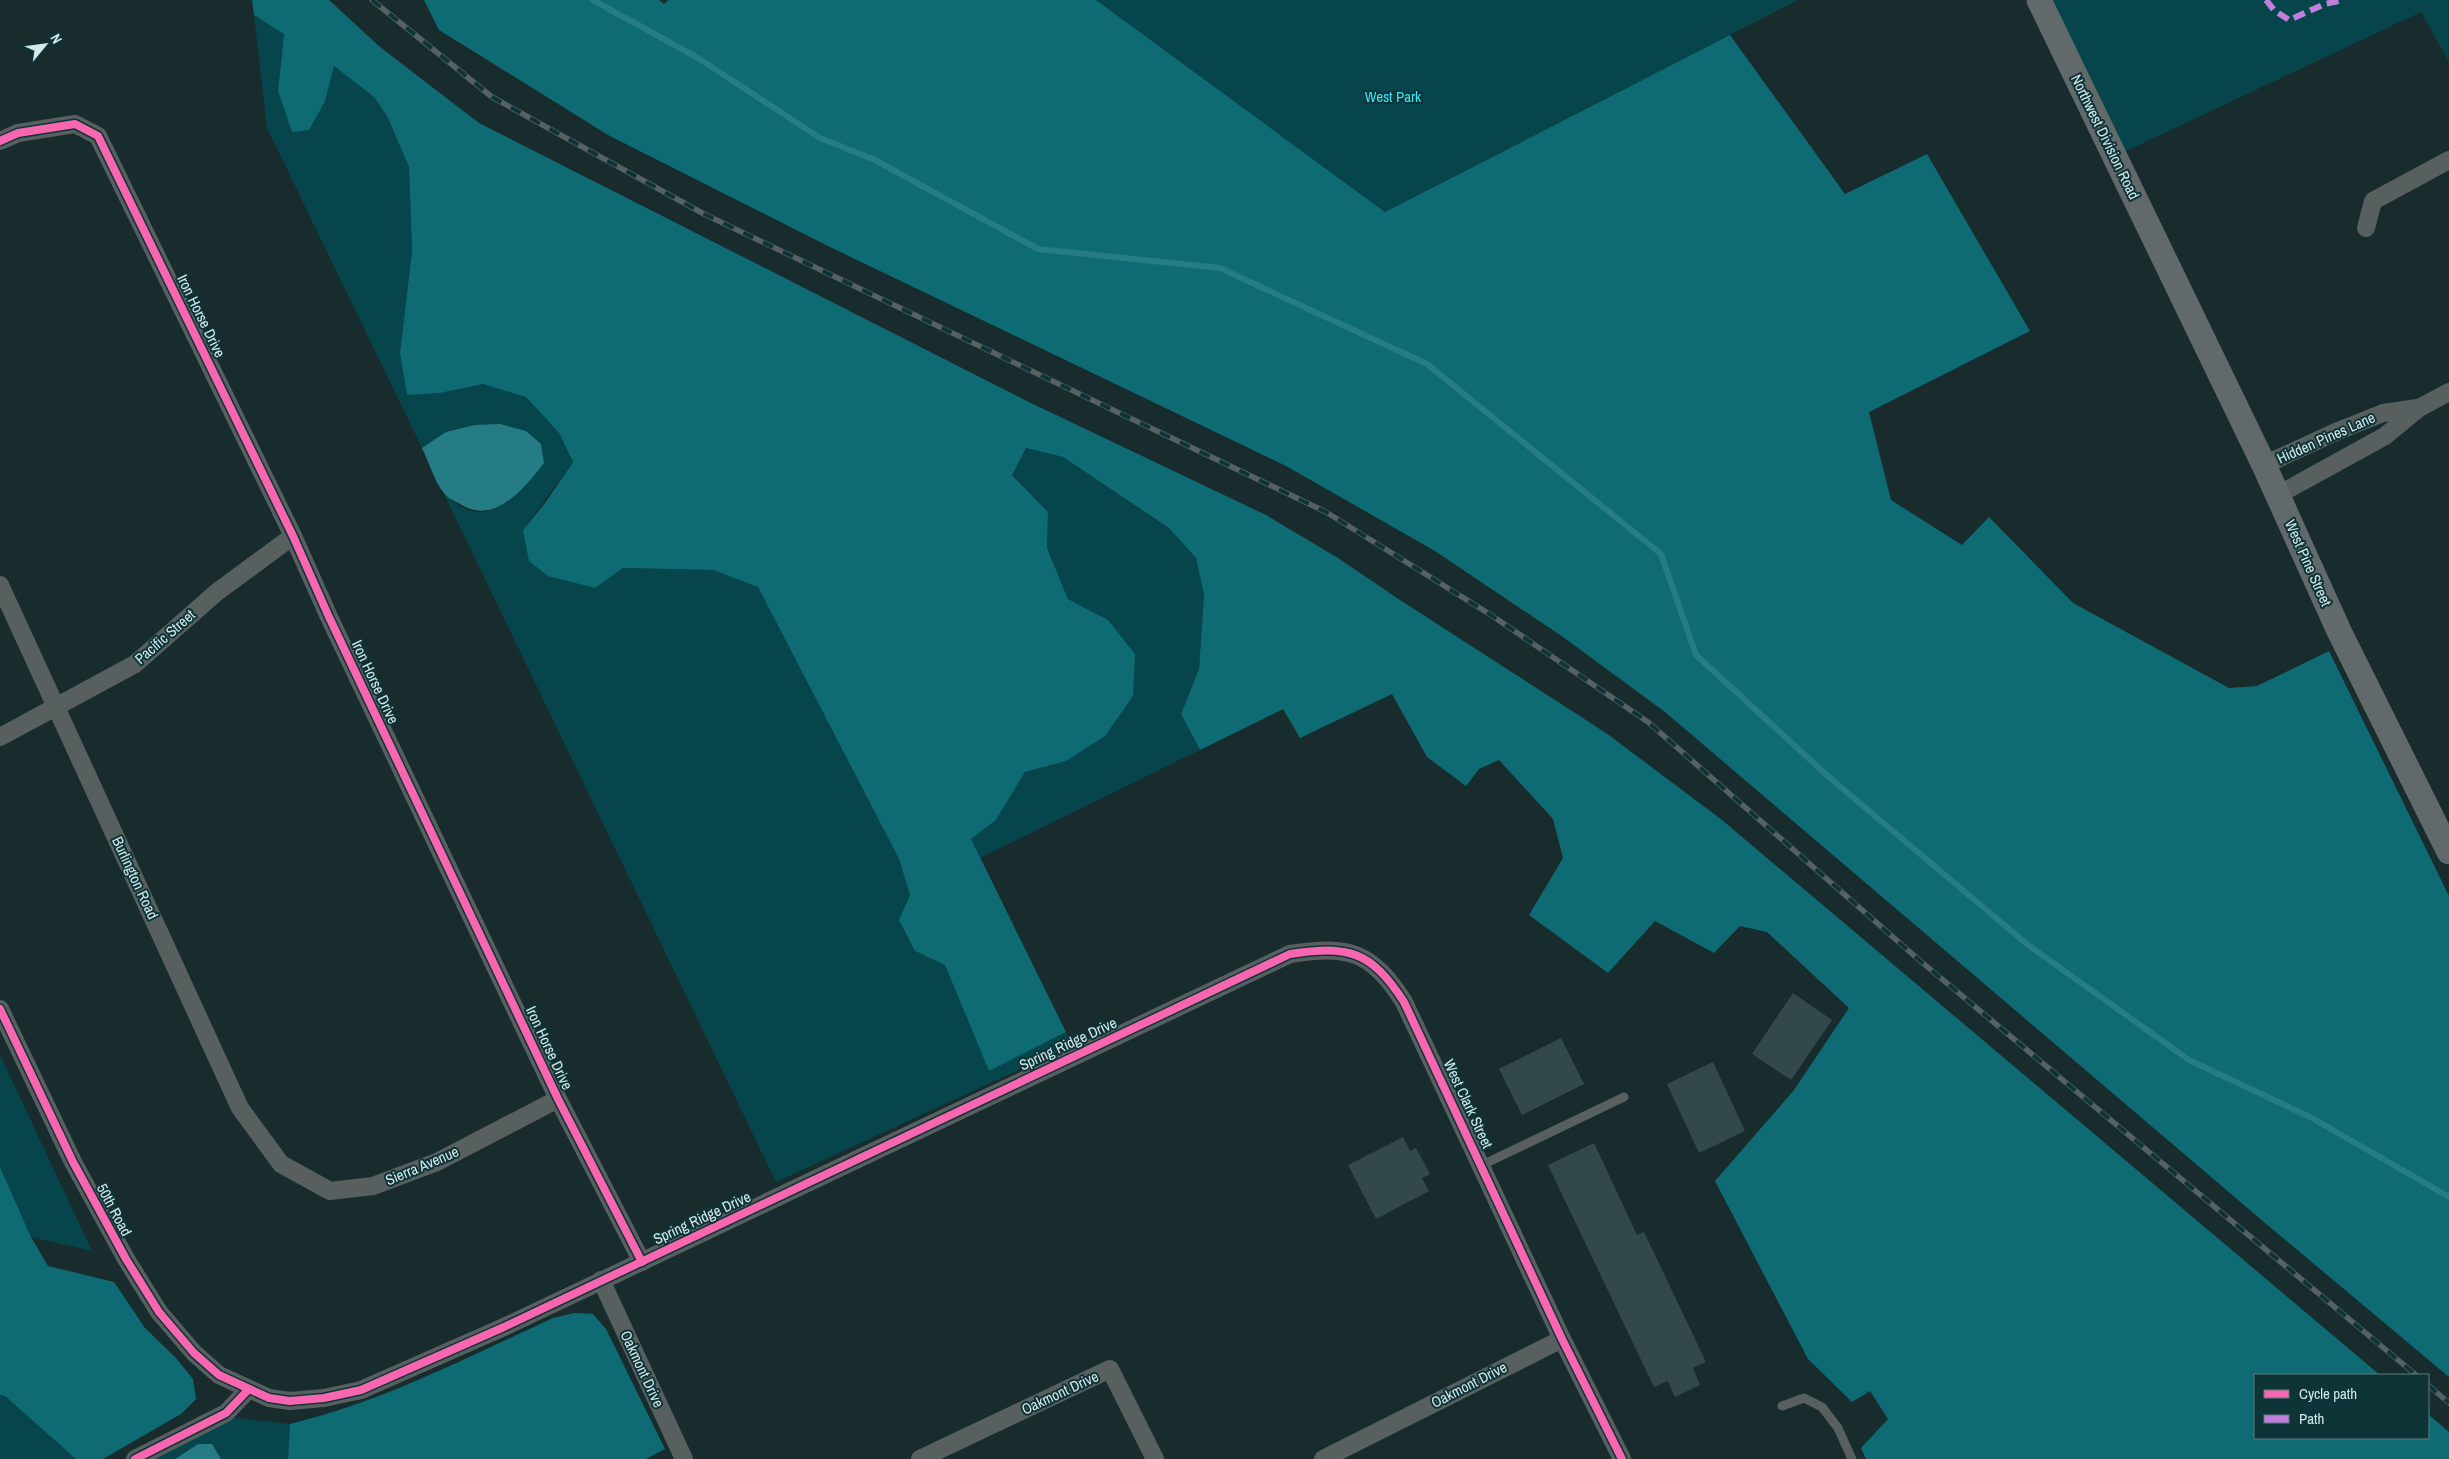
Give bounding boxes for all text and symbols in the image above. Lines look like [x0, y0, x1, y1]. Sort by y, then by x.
north arrow [20, 20, 70, 70]
text: N [46, 31, 66, 47]
street label: Northwest Division Road [2066, 71, 2145, 203]
park label: West Park [1365, 86, 1422, 107]
street label: Iron Horse Drive [172, 271, 231, 361]
street label: Hidden Pines Lane [2273, 406, 2378, 469]
street label: West Pine Street [2280, 516, 2337, 610]
street label: Pacific Street [130, 604, 200, 669]
street label: Iron Horse Drive [347, 636, 404, 727]
street label: Burlington Road [107, 833, 164, 923]
street label: Iron Horse Drive [521, 1002, 578, 1093]
street label: Spring Ridge Drive [1016, 1012, 1120, 1075]
street label: West Clark Street [1439, 1056, 1499, 1152]
street label: Sierra Avenue [382, 1141, 462, 1190]
street label: 50th Road [92, 1180, 137, 1240]
street label: Spring Ridge Drive [650, 1186, 754, 1249]
street label: Oakmont Drive [615, 1327, 670, 1411]
street label: Oakmont Drive [1427, 1356, 1511, 1413]
street label: Oakmont Drive [1018, 1365, 1102, 1420]
legend [2254, 1374, 2429, 1439]
text: Cycle path [2299, 1383, 2357, 1404]
text: Path [2299, 1408, 2324, 1429]

